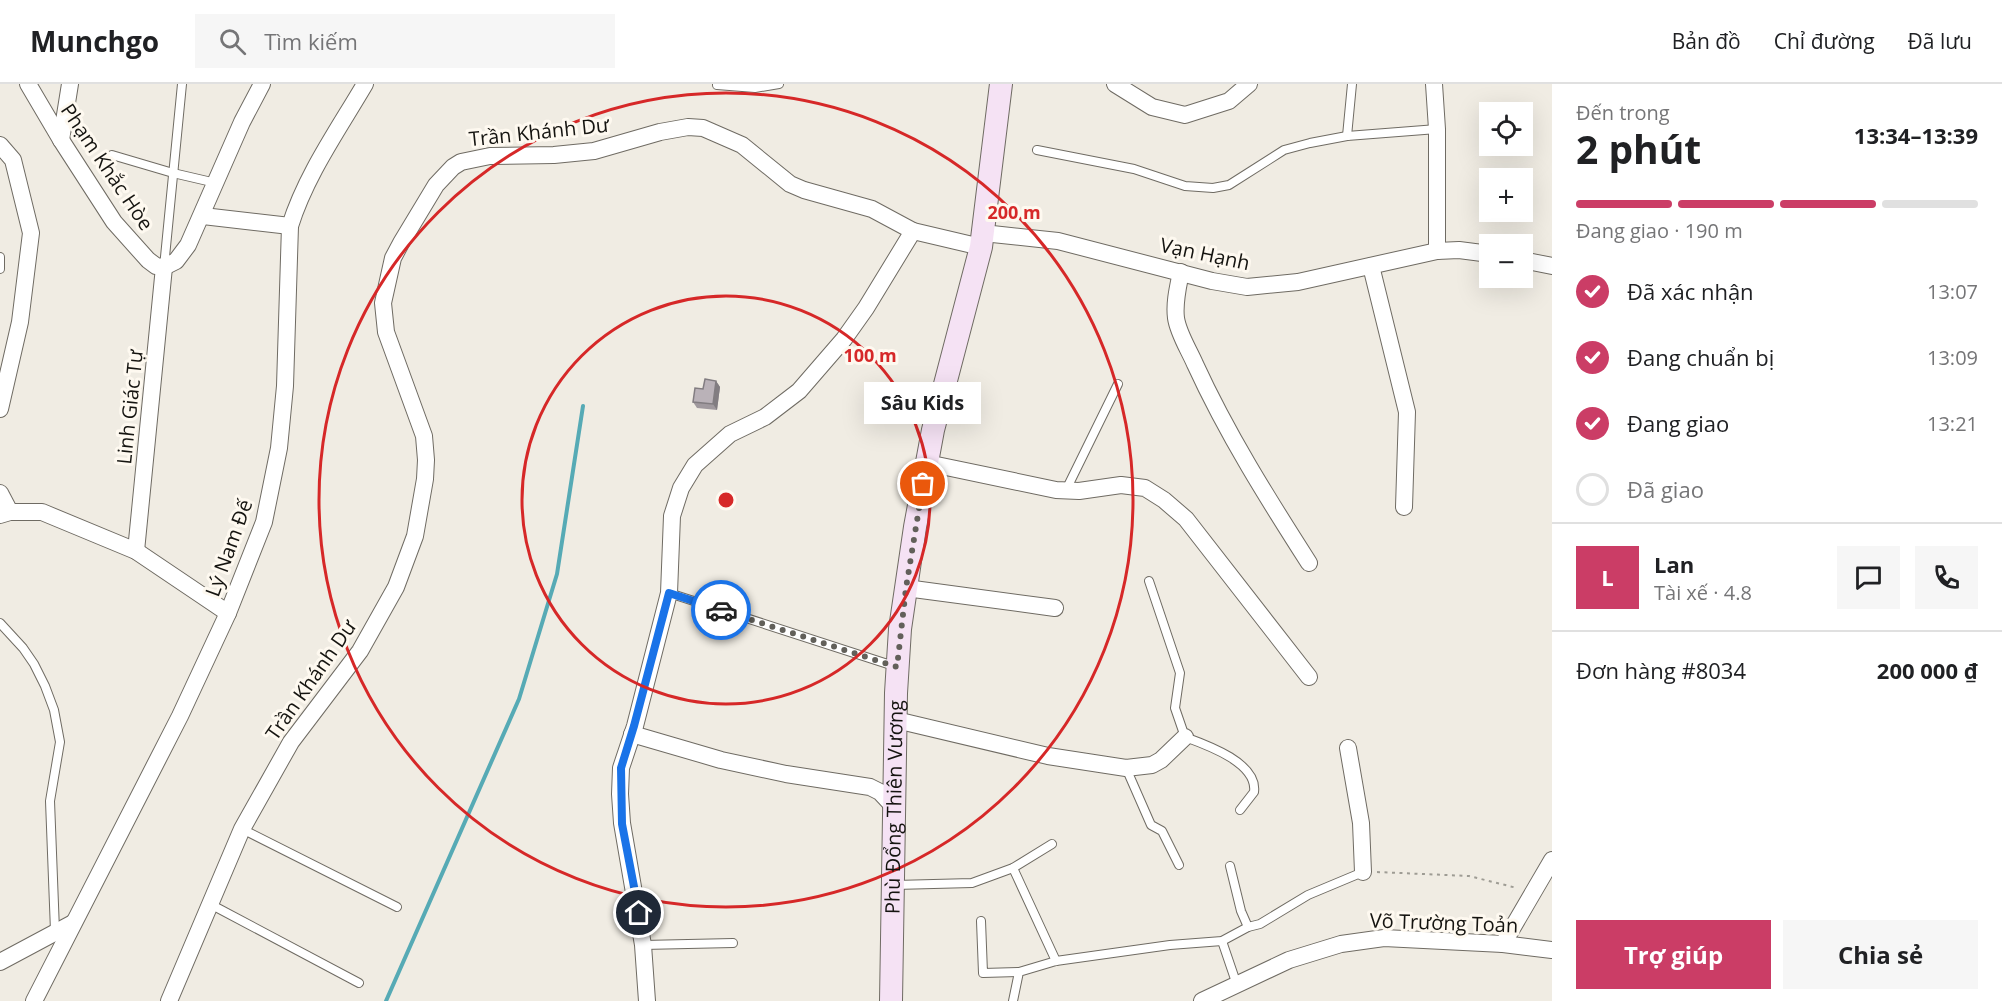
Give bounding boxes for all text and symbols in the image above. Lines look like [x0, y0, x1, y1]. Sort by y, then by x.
search box [195, 14, 615, 68]
text: Munchgo [30, 22, 159, 60]
icon: search [216, 25, 249, 58]
text: Tìm kiếm [264, 26, 358, 56]
text: Bản đồ [1672, 27, 1741, 55]
text: Chỉ đường [1774, 27, 1875, 55]
text: Đã lưu [1908, 27, 1972, 55]
street label: Phạm Khắc Hòe [55, 98, 160, 235]
text: Đến trong [1576, 99, 1670, 126]
map controls [1479, 102, 1533, 288]
button: locate [1479, 102, 1533, 156]
street label: Trần Khánh Dư [467, 111, 611, 152]
text: 13:34–13:39 [1854, 120, 1978, 150]
text: 2 phút [1576, 122, 1701, 175]
button: + [1479, 168, 1533, 222]
text: 200 m [987, 200, 1041, 224]
text: Đang giao · 190 m [1576, 217, 1743, 244]
street label: Vạn Hạnh [1158, 231, 1252, 276]
button: − [1479, 234, 1533, 288]
icon: check [1576, 275, 1609, 308]
text: Đã xác nhận [1627, 276, 1754, 306]
text: 13:07 [1927, 278, 1978, 305]
icon: check [1576, 341, 1609, 374]
text: Đang chuẩn bị [1627, 342, 1774, 372]
text: 100 m [843, 343, 897, 367]
text: 13:09 [1927, 344, 1978, 371]
street label: Linh Giác Tự [110, 348, 149, 466]
callout: Sâu Kids [864, 382, 982, 424]
text: Sâu Kids [881, 389, 964, 416]
icon: check [1576, 407, 1609, 440]
text: Đang giao [1627, 408, 1729, 438]
text: 13:21 [1927, 410, 1978, 437]
pin [897, 458, 948, 509]
icon: bag [906, 467, 939, 500]
text: Đã giao [1627, 474, 1704, 504]
centre of rings [716, 490, 736, 510]
street label: Lý Nam Đế [199, 496, 259, 600]
button: chat [1837, 546, 1900, 609]
button: phone [1915, 546, 1978, 609]
text: Lan [1654, 549, 1694, 579]
text: L [1601, 562, 1614, 592]
text: Tài xế · 4.8 [1654, 579, 1752, 606]
courier [691, 580, 751, 640]
icon: car [705, 594, 738, 627]
street label: Trần Khánh Dư [259, 614, 362, 745]
text: Đơn hàng #8034 [1576, 655, 1746, 685]
text: 200 000 ₫ [1877, 655, 1978, 685]
street label: Phù Đổng Thiên Vương [878, 700, 909, 914]
pin [613, 887, 664, 938]
icon: home [622, 896, 655, 929]
street label: Võ Trường Toản [1369, 906, 1519, 939]
button: Trợ giúp [1576, 920, 1771, 989]
button: Chia sẻ [1783, 920, 1978, 989]

